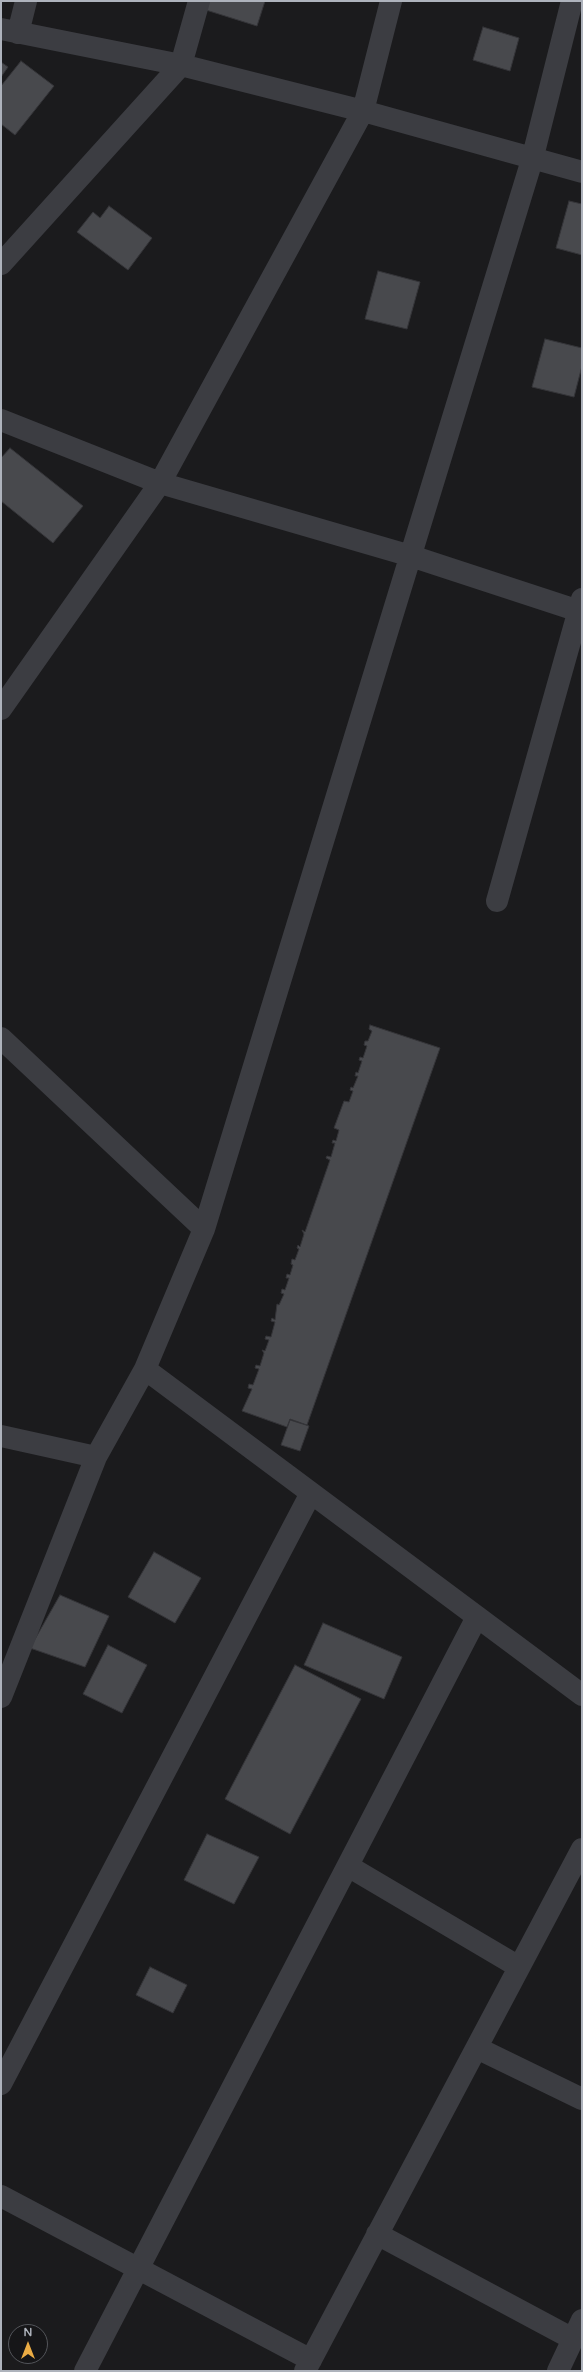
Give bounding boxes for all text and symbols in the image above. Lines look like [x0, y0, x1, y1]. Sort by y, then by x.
north arrow [8, 2324, 48, 2364]
text: N [24, 2326, 32, 2339]

